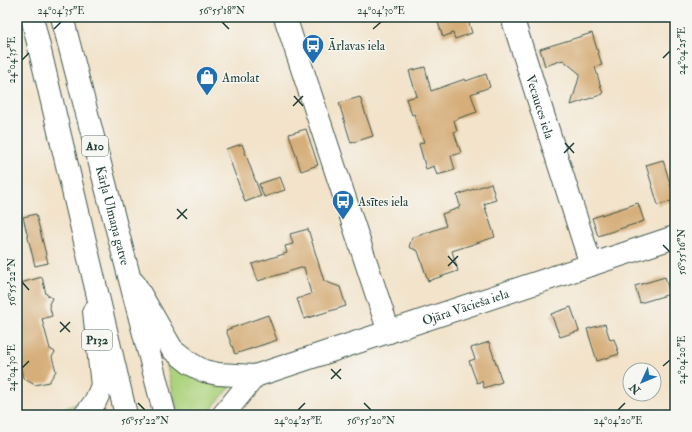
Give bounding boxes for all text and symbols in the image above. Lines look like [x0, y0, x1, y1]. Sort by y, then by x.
text: 24°04'35"E [38, 5, 84, 17]
text: 56°55'18"N [199, 5, 245, 17]
text: 24°04'30"E [357, 5, 405, 17]
text: 24°04'25"E [676, 27, 688, 75]
bus stop icon: Ārlavas iela [300, 32, 326, 65]
text: 24°04'35"E [6, 37, 18, 83]
place label: Ārlavas iela [327, 38, 386, 54]
shop icon: Amolat [194, 64, 220, 97]
place label: Amolat [221, 70, 259, 86]
street label: Vecauces iela [522, 73, 557, 142]
road number: A10 [82, 136, 108, 156]
street label: Kārļa Ulmaņa gatve [92, 164, 133, 268]
bus stop icon: Asītes iela [330, 188, 356, 221]
place label: Asītes iela [357, 194, 409, 210]
text: 56°55'16"N [676, 229, 688, 275]
text: 56°55'22"N [6, 258, 18, 306]
street label: Ojāra Vācieša iela [420, 285, 512, 329]
road number: P132 [82, 330, 112, 350]
text: 24°04'20"E [676, 336, 688, 384]
text: 24°04'30"E [6, 344, 18, 392]
north arrow [622, 362, 662, 402]
text: N [626, 380, 644, 397]
text: 56°55'22"N [121, 415, 169, 427]
text: 24°04'25"E [274, 415, 322, 427]
text: 56°55'20"N [347, 415, 395, 427]
text: 24°04'20"E [594, 415, 642, 427]

